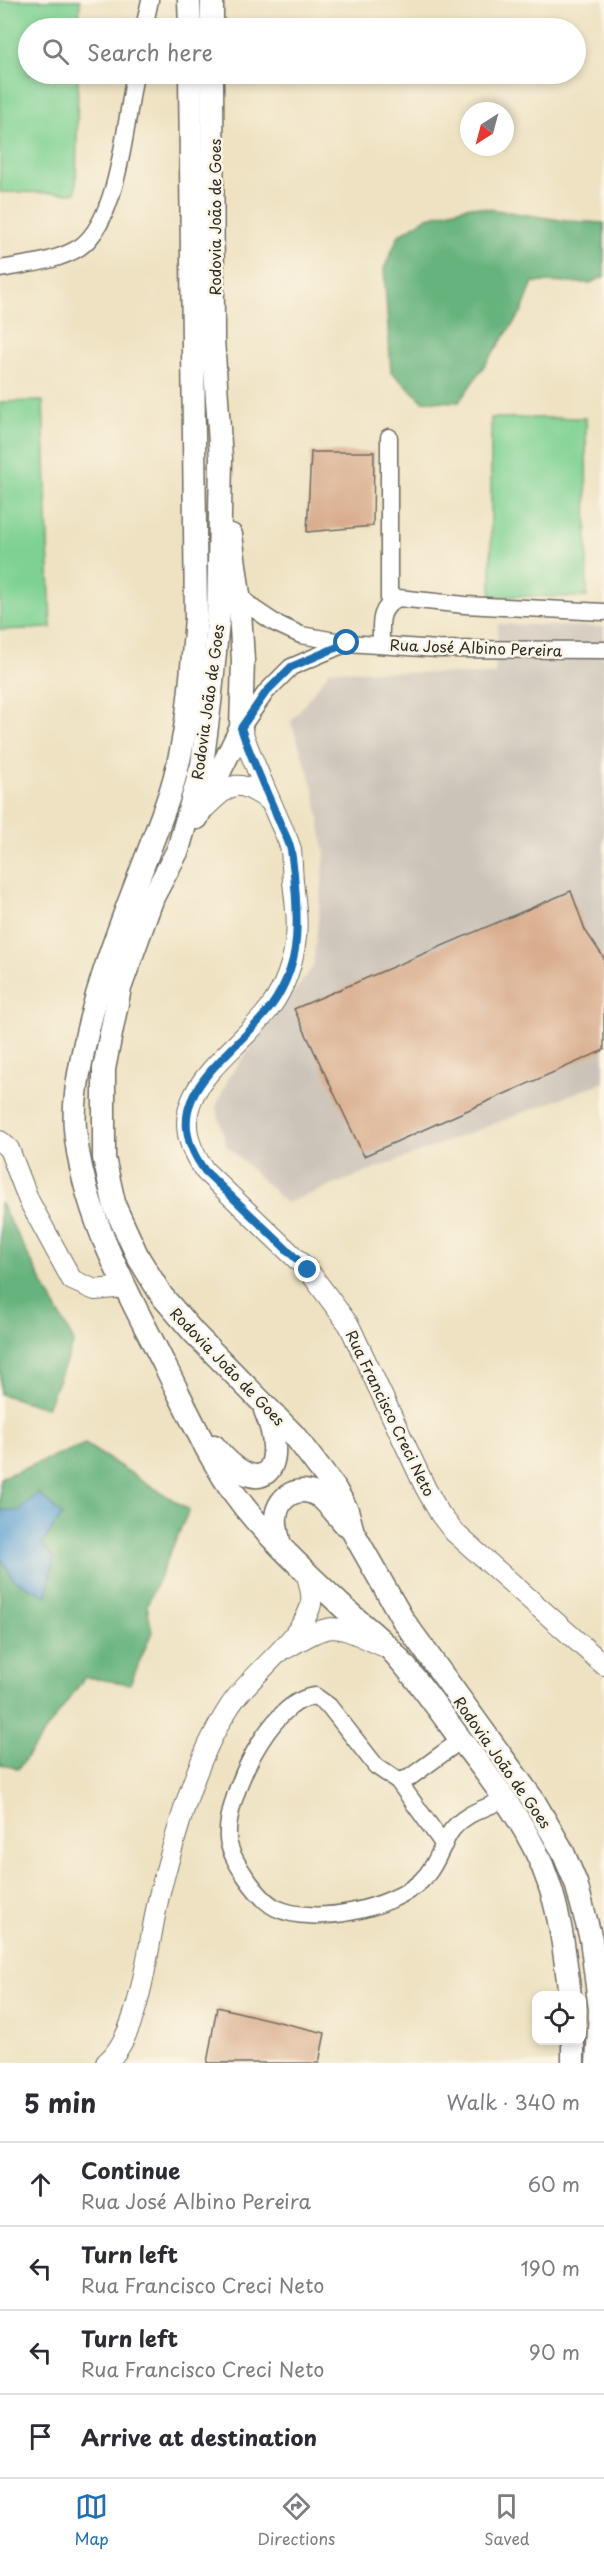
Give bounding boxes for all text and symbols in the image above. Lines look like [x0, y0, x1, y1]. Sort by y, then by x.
search box [18, 18, 586, 84]
icon: search [39, 35, 72, 68]
text: Search here [87, 35, 213, 68]
north arrow [460, 102, 514, 156]
street label: Rodovia João de Goes [203, 138, 226, 295]
street label: Rodovia João de Goes [185, 623, 229, 781]
route start [333, 629, 359, 655]
street label: Rua José Albino Pereira [389, 632, 563, 662]
route end [294, 1256, 320, 1282]
street label: Rodovia João de Goes [165, 1302, 291, 1430]
street label: Rua Francisco Creci Neto [341, 1326, 441, 1500]
street label: Rodovia João de Goes [449, 1691, 557, 1833]
map controls [532, 1991, 586, 2045]
button: locate [532, 1991, 586, 2045]
text: 5 min [24, 2083, 96, 2122]
text: Walk · 340 m [447, 2087, 580, 2117]
text: Continue [81, 2153, 180, 2186]
icon: ahead [24, 2168, 57, 2201]
text: 60 m [528, 2169, 580, 2199]
text: Rua José Albino Pereira [81, 2186, 311, 2216]
text: Turn left [81, 2237, 178, 2270]
icon: left [24, 2252, 57, 2285]
text: 190 m [521, 2253, 580, 2283]
text: Rua Francisco Creci Neto [81, 2270, 324, 2300]
text: Turn left [81, 2321, 178, 2354]
icon: left [24, 2336, 57, 2369]
text: 90 m [529, 2337, 580, 2367]
text: Rua Francisco Creci Neto [81, 2354, 324, 2384]
icon: arrive [24, 2420, 57, 2453]
text: Arrive at destination [81, 2420, 317, 2453]
tab: Map [74, 2490, 109, 2550]
tab: Directions [257, 2490, 335, 2550]
tab: Saved [484, 2490, 530, 2550]

